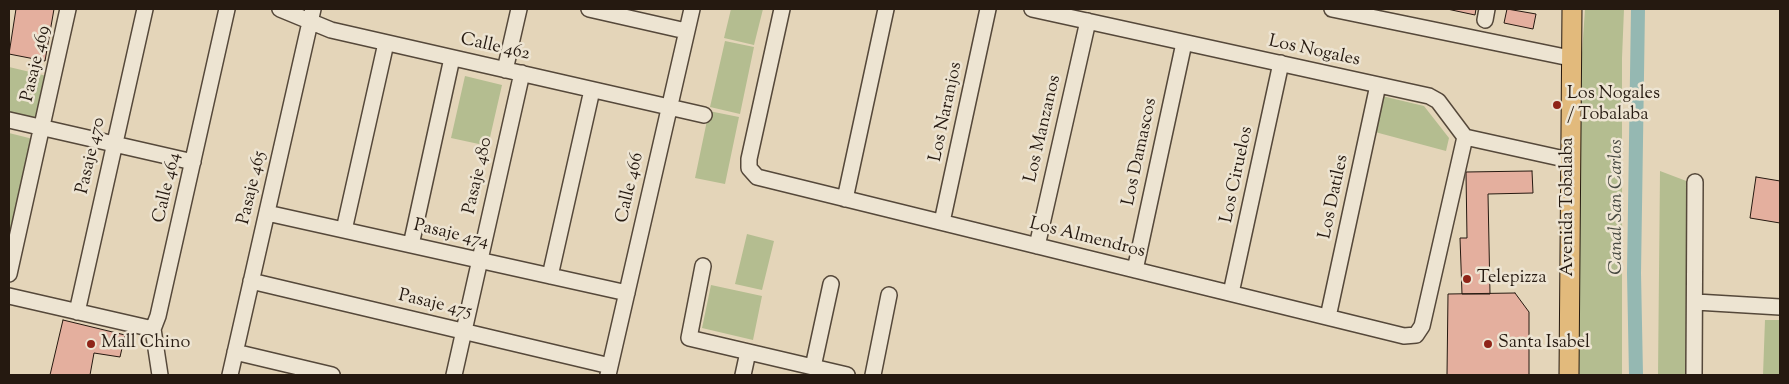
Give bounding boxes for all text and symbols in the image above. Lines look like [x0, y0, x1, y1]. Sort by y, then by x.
street label: Pasaje 469 [18, 24, 56, 104]
street label: Calle 462 [458, 30, 532, 66]
street label: Los Nogales [1266, 32, 1362, 72]
street label: Los Naranjos [926, 60, 968, 164]
street label: Los Manzanos [1021, 73, 1067, 185]
place label: Los Nogales / Tobalaba [1567, 84, 1660, 126]
street label: Los Damascos [1119, 96, 1163, 208]
marker: Los Nogales / Tobalaba [1551, 99, 1563, 111]
street label: Pasaje 470 [73, 116, 111, 196]
street label: Los Ciruelos [1217, 125, 1259, 225]
street label: Pasaje 480 [460, 135, 498, 217]
street label: Avenida Tobalaba [1558, 137, 1580, 277]
water label: Canal San Carlos [1607, 139, 1629, 275]
street label: Pasaje 465 [234, 149, 272, 227]
street label: Calle 464 [149, 151, 187, 225]
street label: Calle 466 [612, 151, 650, 225]
street label: Los Datiles [1316, 153, 1354, 241]
street label: Los Almendros [1027, 214, 1147, 264]
street label: Pasaje 474 [411, 216, 491, 254]
place label: Telepizza [1477, 268, 1546, 290]
marker: Telepizza [1461, 273, 1473, 285]
street label: Pasaje 475 [396, 286, 474, 324]
place label: Mall Chino [101, 333, 190, 355]
place label: Santa Isabel [1498, 333, 1590, 355]
marker: Mall Chino [85, 338, 97, 350]
marker: Santa Isabel [1482, 338, 1494, 350]

